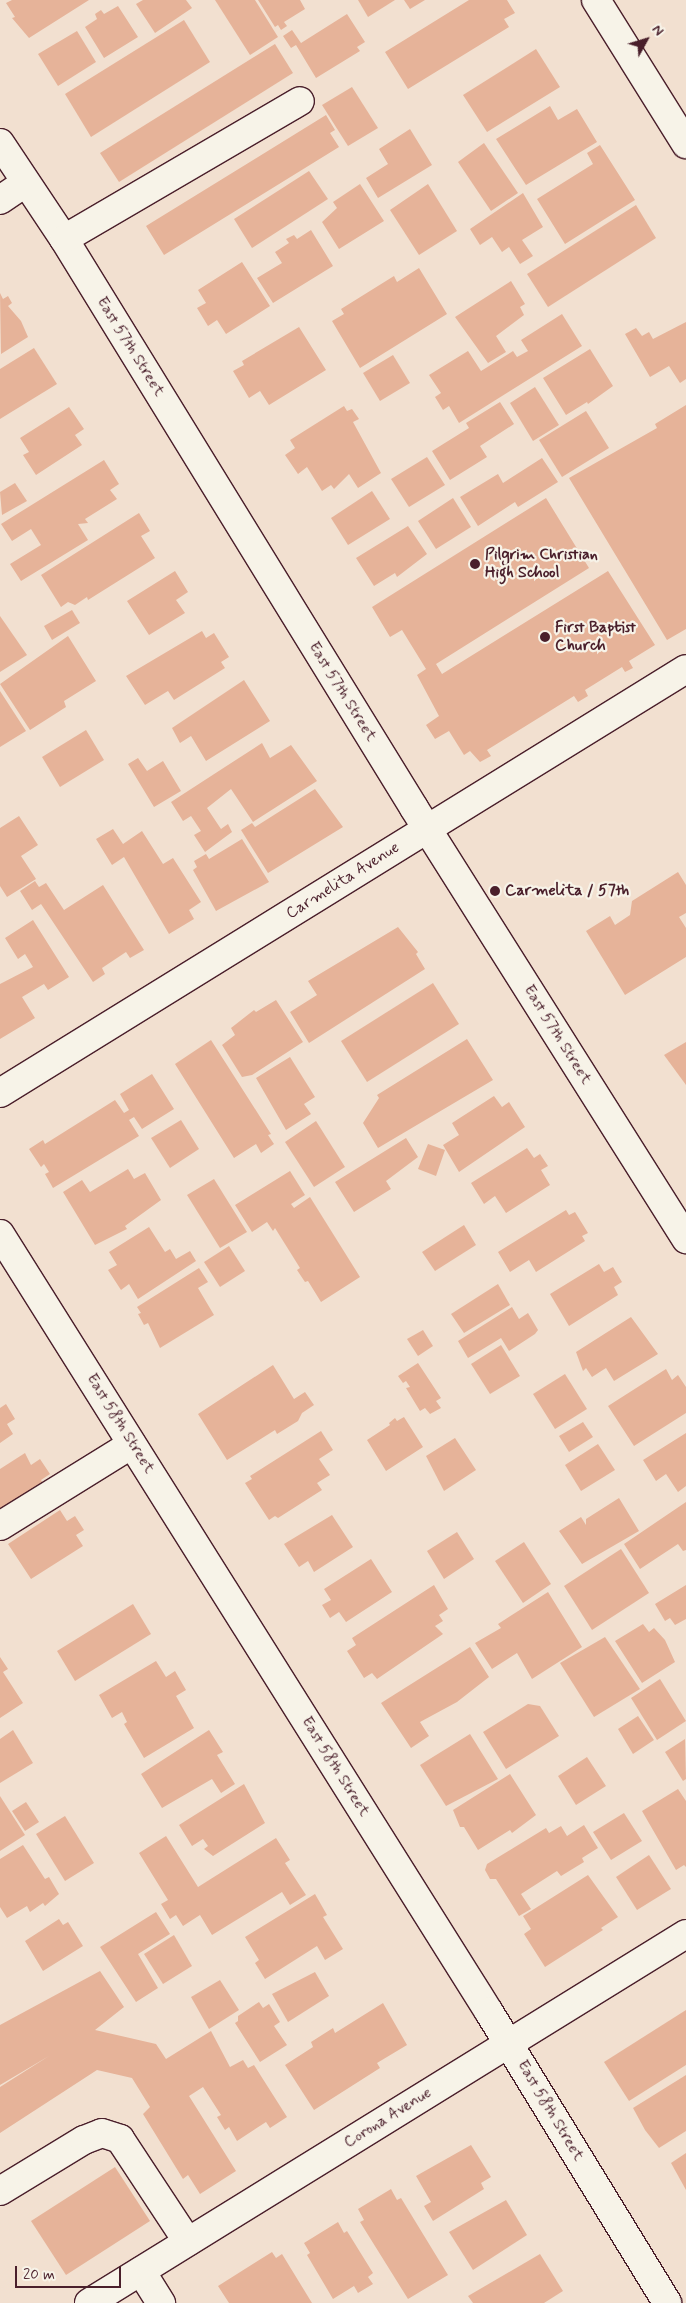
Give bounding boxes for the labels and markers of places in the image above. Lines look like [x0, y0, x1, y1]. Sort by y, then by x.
place label: Pilgrim Christian High School [485, 545, 601, 583]
marker: Pilgrim Christian High School [469, 558, 481, 570]
place label: First Baptist Church [555, 618, 636, 656]
marker: First Baptist Church [539, 631, 551, 643]
place label: Carmelita / 57th [505, 881, 629, 901]
marker: Carmelita / 57th [489, 885, 501, 897]

